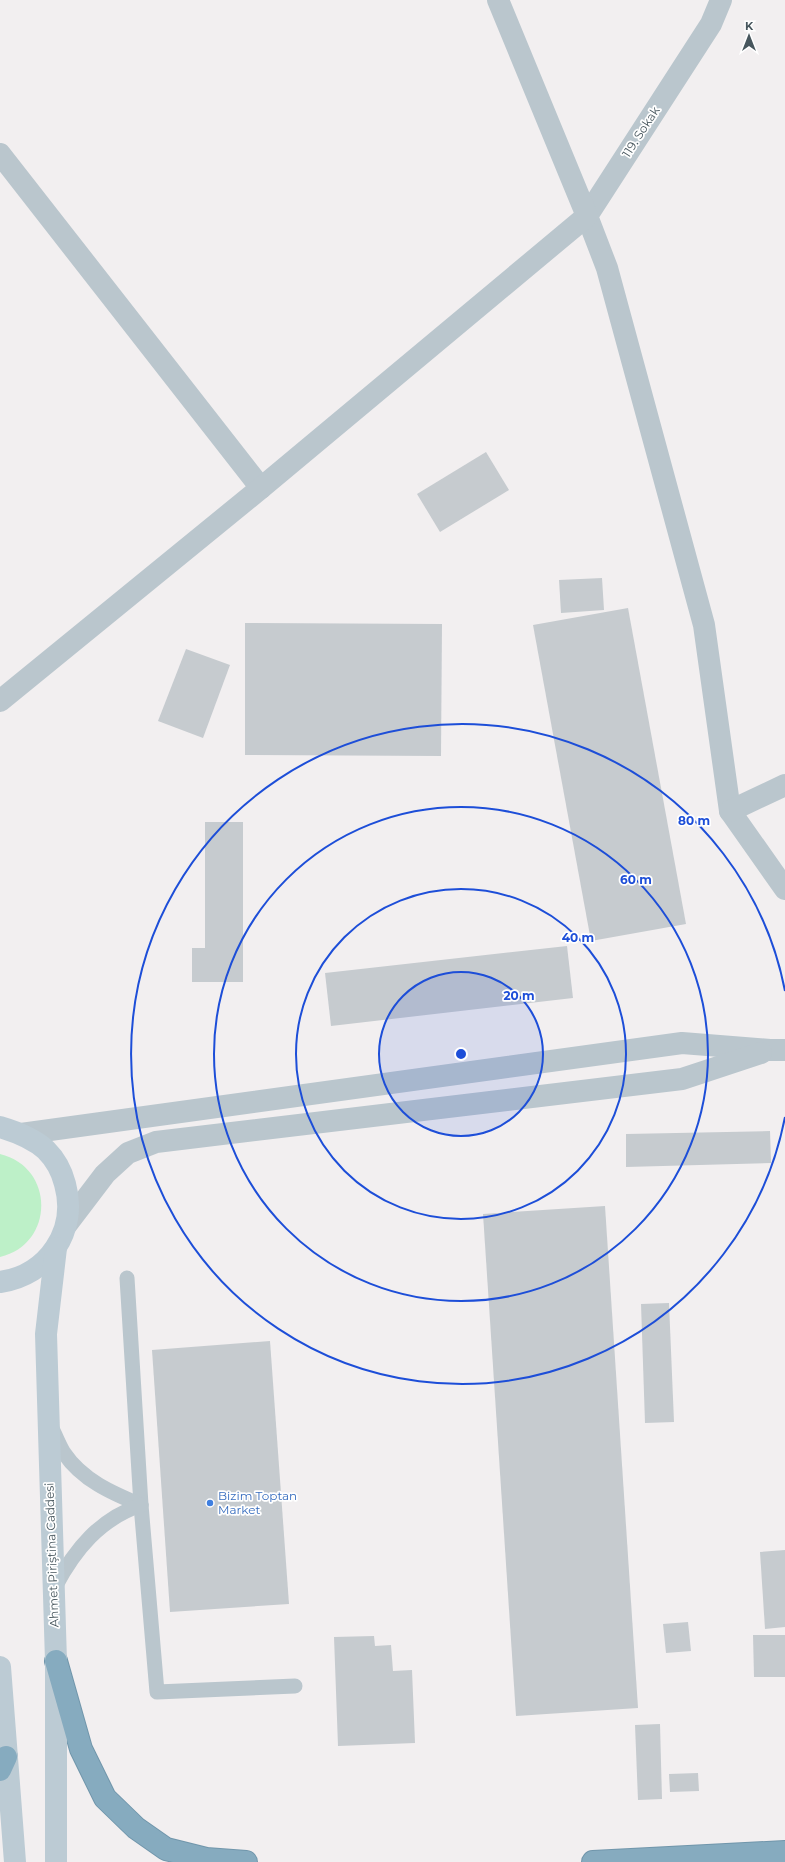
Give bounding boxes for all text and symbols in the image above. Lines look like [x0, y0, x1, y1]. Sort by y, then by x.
north arrow [729, 16, 769, 56]
text: K [745, 19, 754, 33]
street label: 119. Sokak [619, 103, 663, 160]
text: 80 m [678, 813, 710, 828]
text: 60 m [620, 872, 652, 887]
text: 40 m [562, 930, 594, 945]
text: 20 m [503, 988, 535, 1003]
centre of rings [454, 1047, 468, 1061]
street label: Ahmet Piriştina Caddesi [41, 1482, 62, 1628]
place label: Bizim Toptan Market [218, 1488, 297, 1517]
marker: Bizim Toptan Market [205, 1498, 215, 1508]

